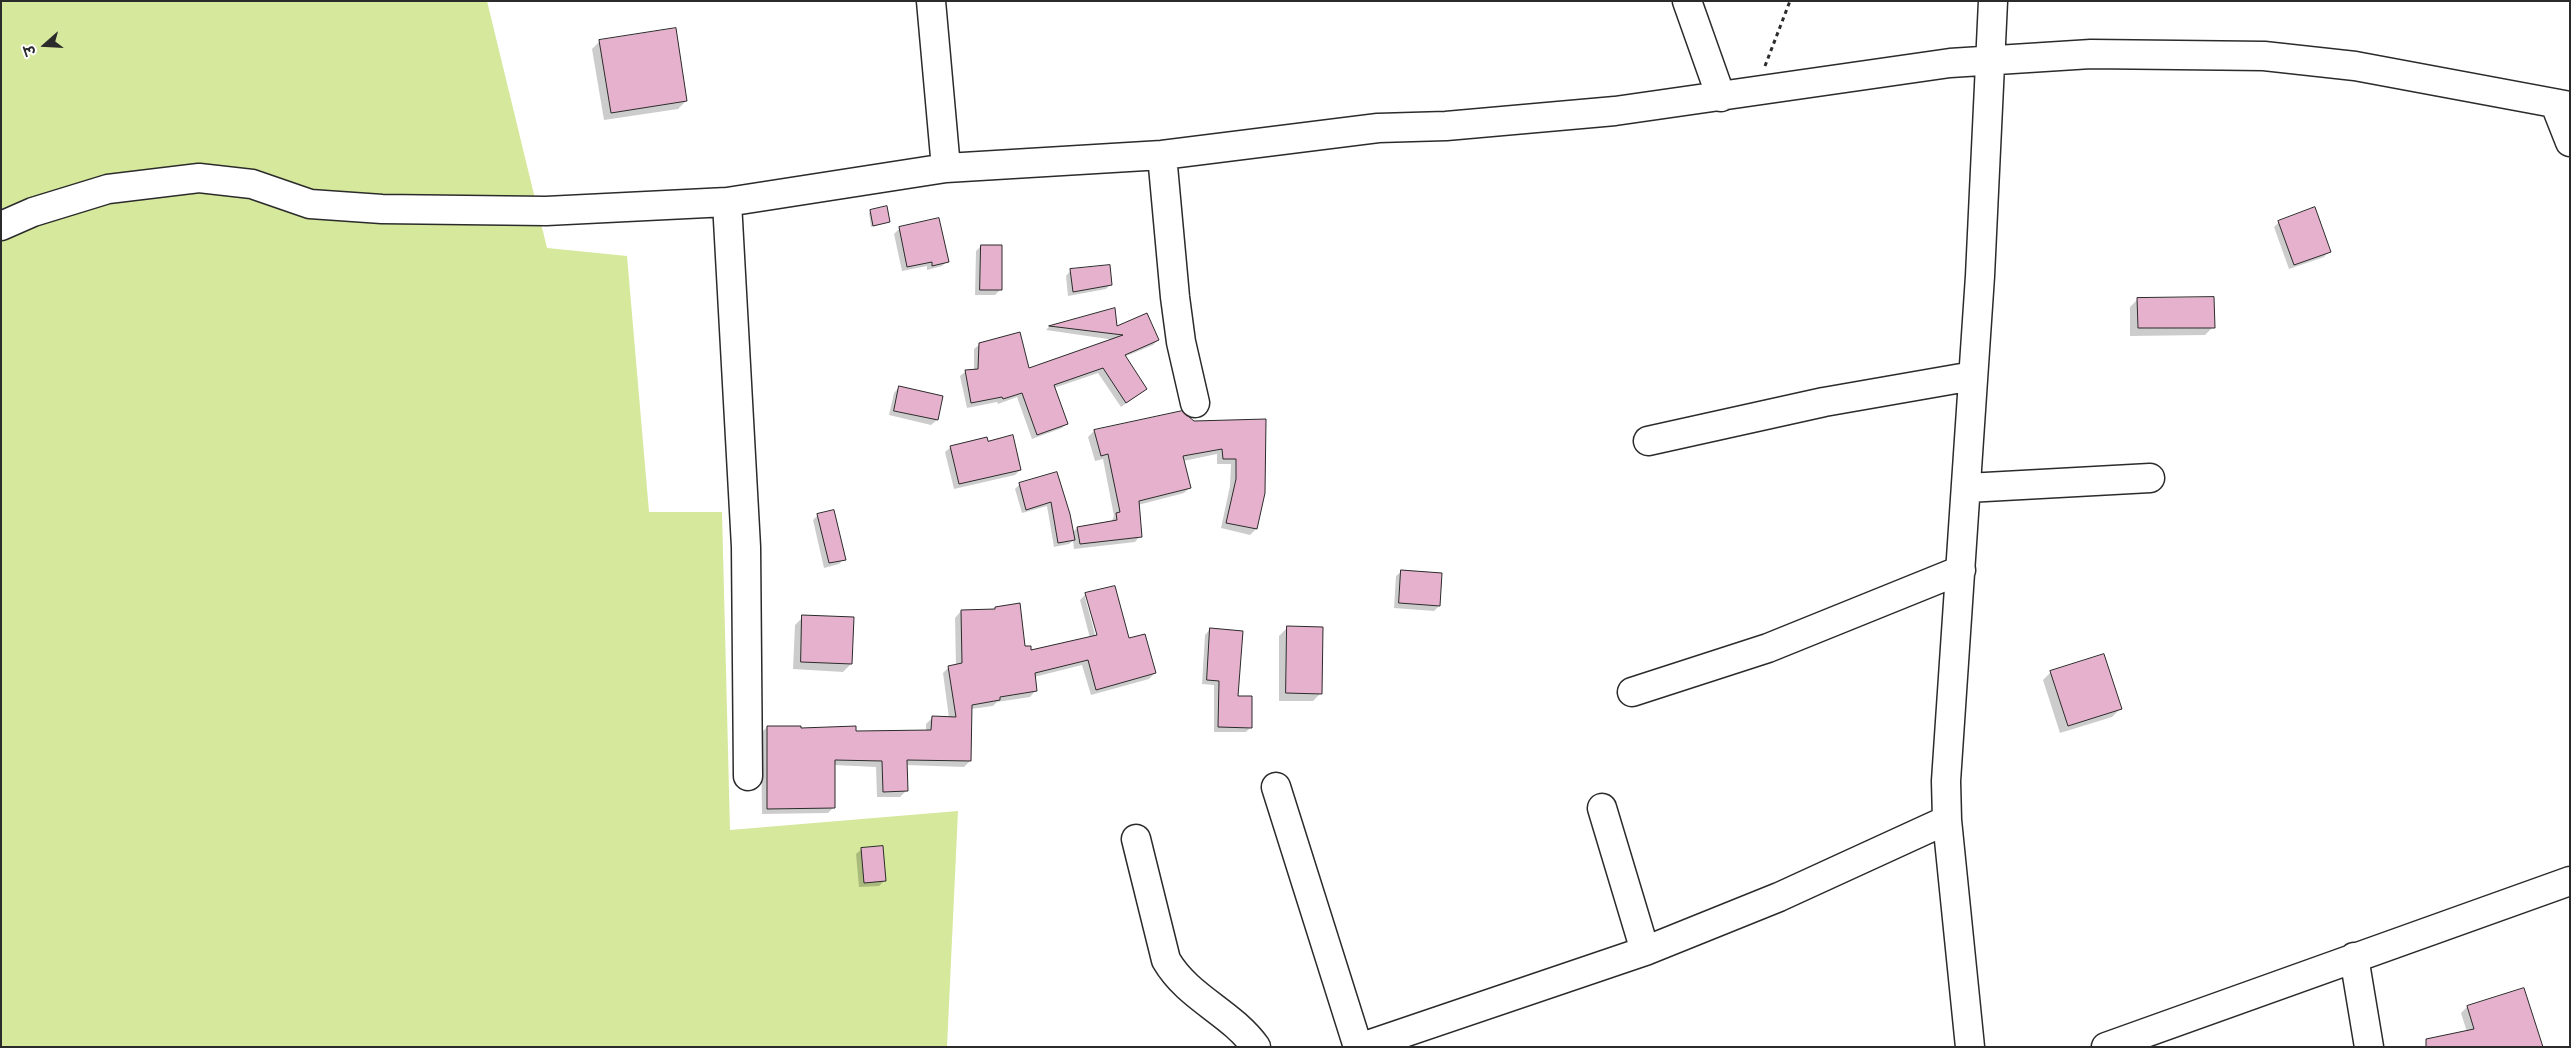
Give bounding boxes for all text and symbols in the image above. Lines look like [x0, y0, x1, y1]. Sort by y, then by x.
north arrow [20, 20, 70, 70]
text: उ [21, 43, 40, 57]

